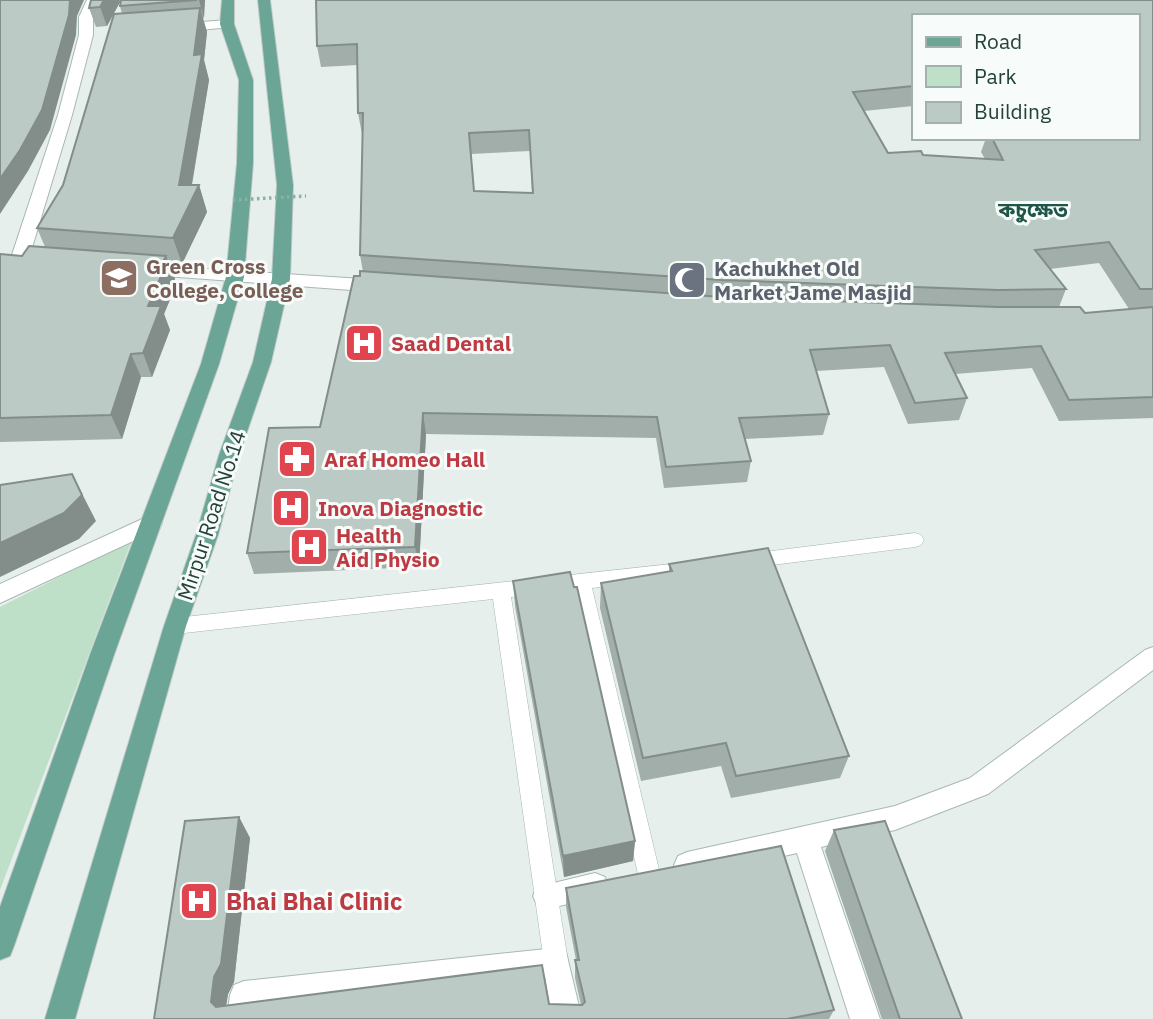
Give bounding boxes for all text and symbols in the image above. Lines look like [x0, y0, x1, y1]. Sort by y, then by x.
legend [912, 14, 1139, 140]
text: Road [974, 27, 1022, 55]
text: Park [974, 62, 1017, 90]
text: Building [974, 97, 1051, 125]
district label: কচুক্ষেত [997, 195, 1068, 223]
place label: Green Cross College, College [146, 252, 304, 304]
place label: Kachukhet Old Market Jame Masjid [714, 254, 912, 306]
school or university icon: Green Cross College, College [98, 257, 140, 299]
mosque icon: Kachukhet Old Market Jame Masjid [666, 259, 708, 301]
hospital icon: Saad Dental [343, 322, 385, 364]
place label: Saad Dental [391, 329, 511, 357]
street label: Mirpur Road No.14 [170, 426, 252, 604]
pharmacy icon: Araf Homeo Hall [276, 438, 318, 480]
place label: Araf Homeo Hall [324, 445, 485, 473]
hospital icon: Inova Diagnostic [270, 487, 312, 529]
place label: Inova Diagnostic [318, 494, 483, 522]
place label: Health Aid Physio [336, 521, 440, 573]
hospital icon: Health Aid Physio [288, 526, 330, 568]
hospital icon: Bhai Bhai Clinic [178, 880, 220, 922]
place label: Bhai Bhai Clinic [226, 885, 402, 917]

